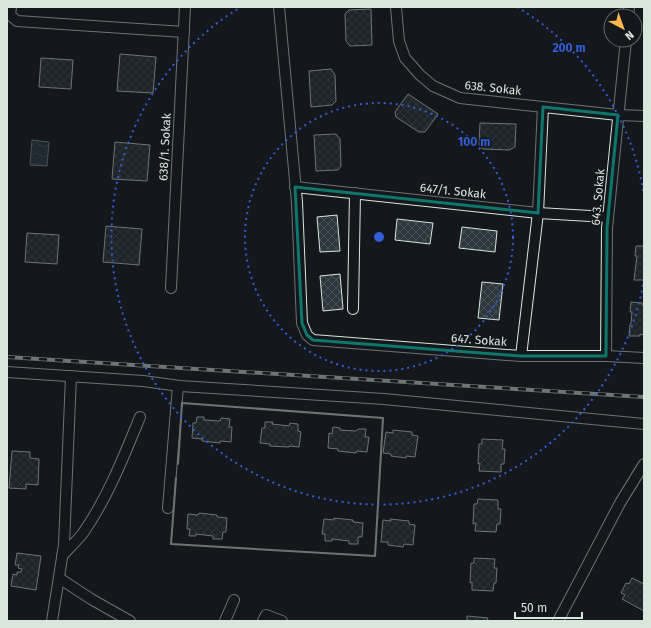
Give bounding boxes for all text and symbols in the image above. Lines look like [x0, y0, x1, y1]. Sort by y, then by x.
north arrow [603, 8, 643, 48]
text: N [622, 28, 636, 42]
text: 200 m [552, 41, 586, 55]
street label: 638. Sokak [464, 78, 523, 98]
street label: 638/1. Sokak [156, 112, 174, 181]
text: 100 m [458, 135, 490, 149]
street label: 643. Sokak [589, 167, 608, 226]
street label: 647/1. Sokak [419, 181, 488, 202]
centre of rings [372, 230, 386, 244]
street label: 647. Sokak [451, 331, 508, 349]
scale bar [515, 594, 582, 620]
text: 50 m [521, 601, 547, 615]

